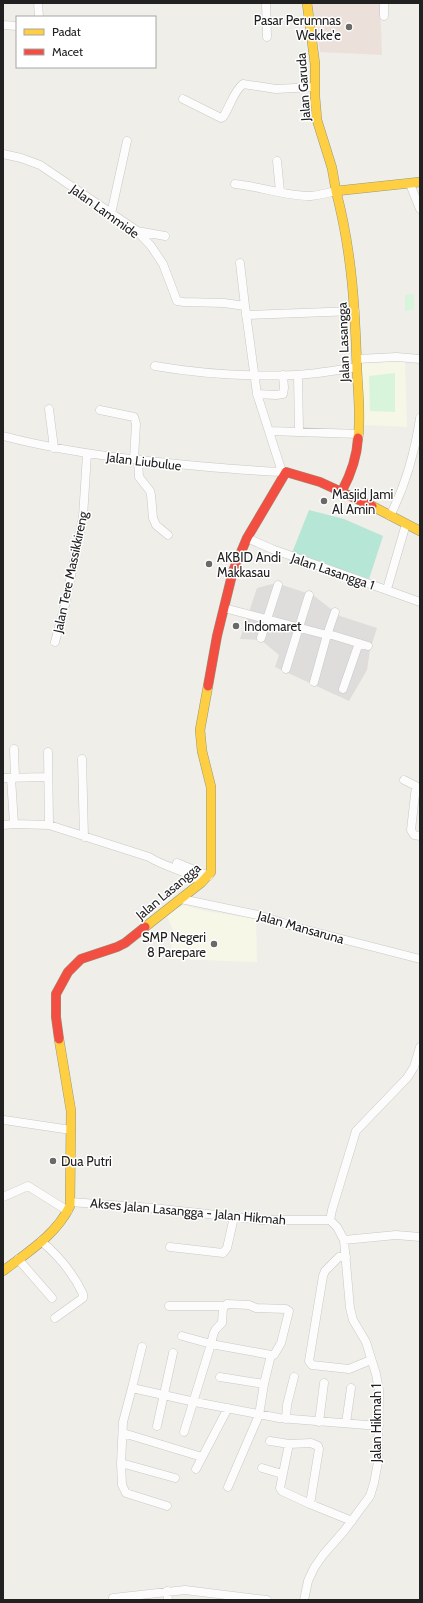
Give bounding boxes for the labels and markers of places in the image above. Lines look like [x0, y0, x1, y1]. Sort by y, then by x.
place label: Pasar Perumnas Wekke'e [254, 12, 342, 43]
marker: Pasar Perumnas Wekke'e [344, 22, 354, 32]
place label: Masjid Jami Al Amin [332, 486, 393, 517]
marker: Masjid Jami Al Amin [319, 496, 329, 506]
place label: AKBID Andi Makkasau [217, 549, 281, 580]
marker: AKBID Andi Makkasau [204, 559, 214, 569]
place label: Indomaret [244, 618, 302, 634]
marker: Indomaret [231, 621, 241, 631]
place label: SMP Negeri 8 Parepare [142, 929, 206, 960]
marker: SMP Negeri 8 Parepare [209, 939, 219, 949]
place label: Dua Putri [61, 1153, 112, 1169]
marker: Dua Putri [48, 1156, 58, 1166]

